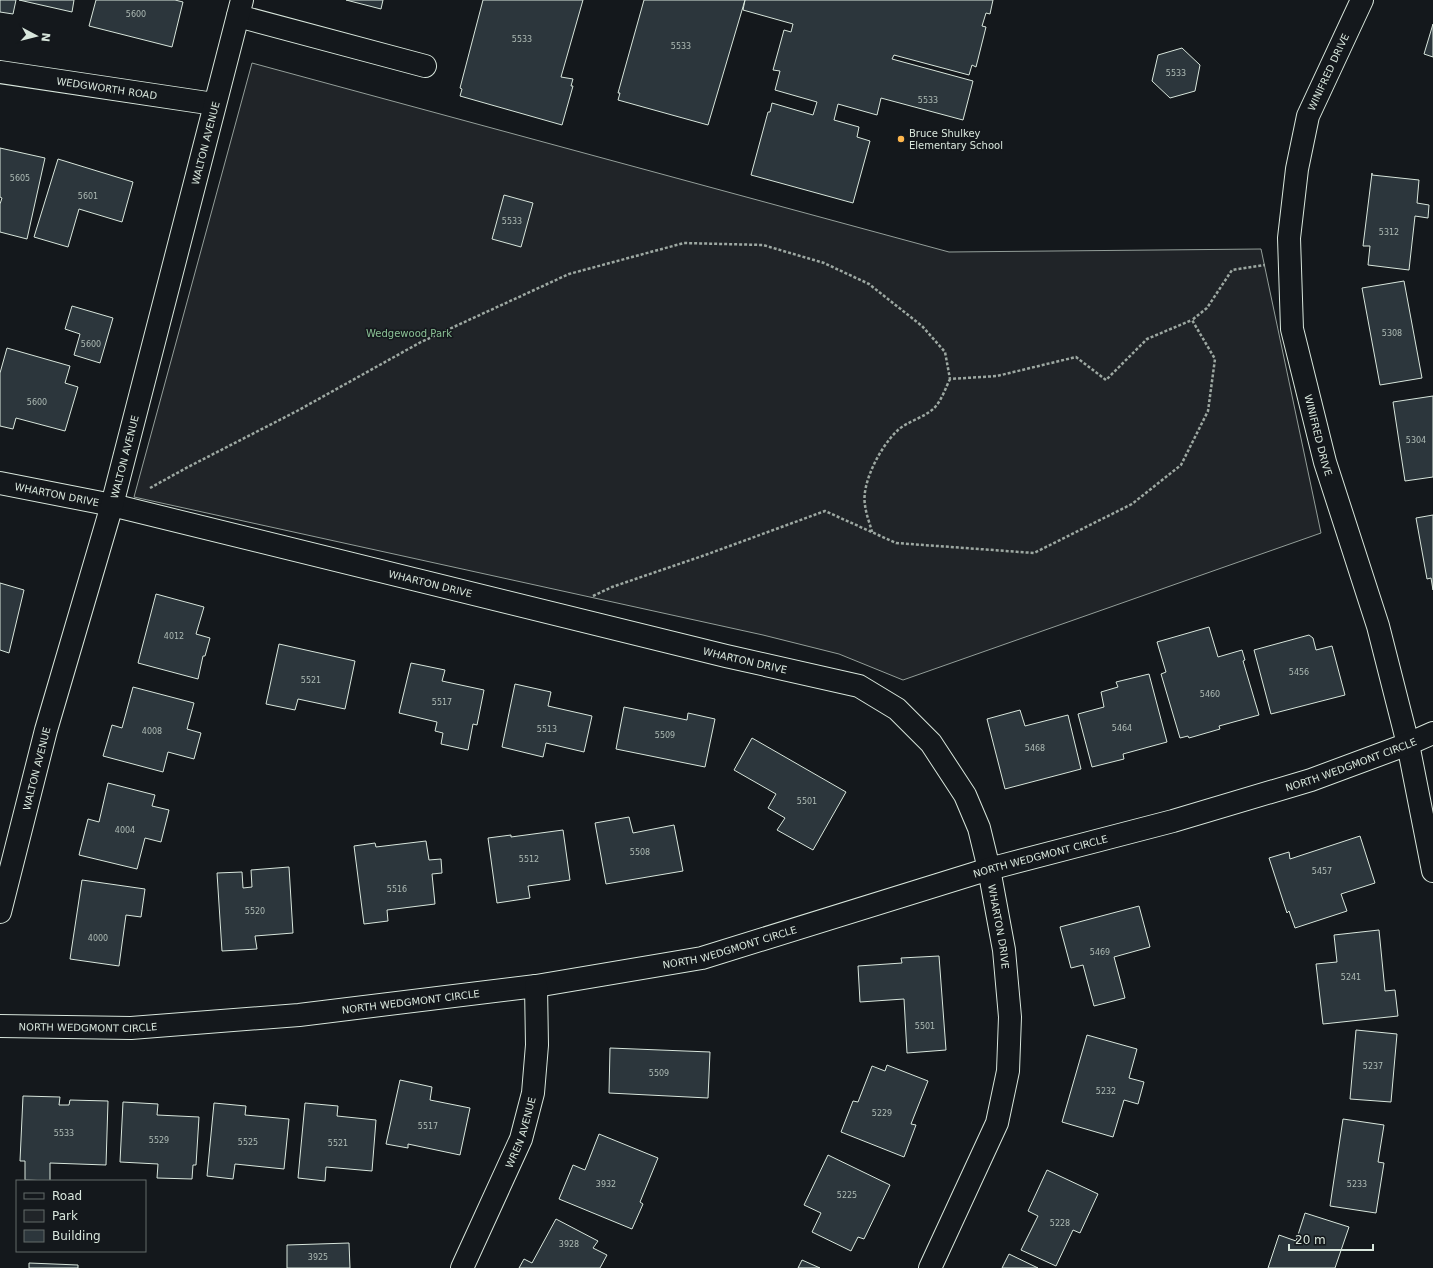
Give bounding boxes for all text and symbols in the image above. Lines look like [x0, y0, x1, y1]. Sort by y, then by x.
house number: 5600 [126, 10, 146, 19]
north arrow [16, 16, 56, 56]
text: N [38, 32, 52, 43]
street label: WINIFRED DRIVE [1306, 32, 1351, 113]
house number: 5533 [512, 35, 532, 44]
house number: 5533 [671, 42, 691, 51]
house number: 5533 [1166, 69, 1186, 78]
street label: WEDGWORTH ROAD [56, 76, 158, 101]
house number: 5533 [918, 96, 938, 105]
street label: WALTON AVENUE [190, 100, 222, 186]
place label: Bruce Shulkey Elementary School [909, 128, 1003, 151]
marker: Bruce Shulkey Elementary School [896, 134, 906, 144]
house number: 5605 [10, 174, 30, 183]
house number: 5601 [78, 192, 98, 201]
house number: 5533 [502, 217, 522, 226]
house number: 5312 [1379, 228, 1399, 237]
park label: Wedgewood Park [366, 328, 452, 339]
house number: 5308 [1382, 329, 1402, 338]
house number: 5600 [81, 340, 101, 349]
street label: WINIFRED DRIVE [1302, 393, 1334, 478]
house number: 5600 [27, 398, 47, 407]
street label: WALTON AVENUE [109, 414, 141, 500]
house number: 5304 [1406, 436, 1426, 445]
street label: WHARTON DRIVE [14, 481, 100, 508]
street label: WHARTON DRIVE [387, 568, 473, 599]
house number: 4012 [164, 632, 184, 641]
street label: WHARTON DRIVE [702, 646, 788, 676]
house number: 5456 [1289, 668, 1309, 677]
house number: 5521 [301, 676, 321, 685]
house number: 5460 [1200, 690, 1220, 699]
house number: 5517 [432, 698, 452, 707]
house number: 5464 [1112, 724, 1132, 733]
house number: 5513 [537, 725, 557, 734]
street label: WALTON AVENUE [21, 726, 53, 811]
house number: 4008 [142, 727, 162, 736]
house number: 5509 [655, 731, 675, 740]
street label: NORTH WEDGMONT CIRCLE [1284, 736, 1418, 793]
house number: 5468 [1025, 744, 1045, 753]
house number: 5501 [797, 797, 817, 806]
house number: 4004 [115, 826, 135, 835]
street label: NORTH WEDGMONT CIRCLE [972, 833, 1109, 880]
house number: 5508 [630, 848, 650, 857]
house number: 5512 [519, 855, 539, 864]
house number: 5457 [1312, 867, 1332, 876]
street label: WHARTON DRIVE [986, 883, 1011, 970]
house number: 5516 [387, 885, 407, 894]
house number: 5520 [245, 907, 265, 916]
street label: NORTH WEDGMONT CIRCLE [662, 924, 798, 971]
house number: 4000 [88, 934, 108, 943]
house number: 5469 [1090, 948, 1110, 957]
house number: 5241 [1341, 973, 1361, 982]
street label: NORTH WEDGMONT CIRCLE [341, 988, 480, 1016]
street label: NORTH WEDGMONT CIRCLE [19, 1021, 158, 1034]
house number: 5501 [915, 1022, 935, 1031]
house number: 5237 [1363, 1062, 1383, 1071]
house number: 5509 [649, 1069, 669, 1078]
house number: 5232 [1096, 1087, 1116, 1096]
street label: WREN AVENUE [504, 1096, 538, 1170]
house number: 5229 [872, 1109, 892, 1118]
house number: 5517 [418, 1122, 438, 1131]
house number: 5533 [54, 1129, 74, 1138]
house number: 5529 [149, 1136, 169, 1145]
house number: 5525 [238, 1138, 258, 1147]
house number: 5521 [328, 1139, 348, 1148]
legend [16, 1180, 146, 1252]
house number: 3932 [596, 1180, 616, 1189]
house number: 5233 [1347, 1180, 1367, 1189]
text: Road [52, 1189, 82, 1203]
house number: 5225 [837, 1191, 857, 1200]
text: Park [52, 1209, 78, 1223]
house number: 5228 [1050, 1219, 1070, 1228]
scale bar [1289, 1226, 1373, 1252]
text: Building [52, 1229, 101, 1243]
text: 20 m [1295, 1233, 1326, 1247]
house number: 3928 [559, 1240, 579, 1249]
house number: 3925 [308, 1253, 328, 1262]

